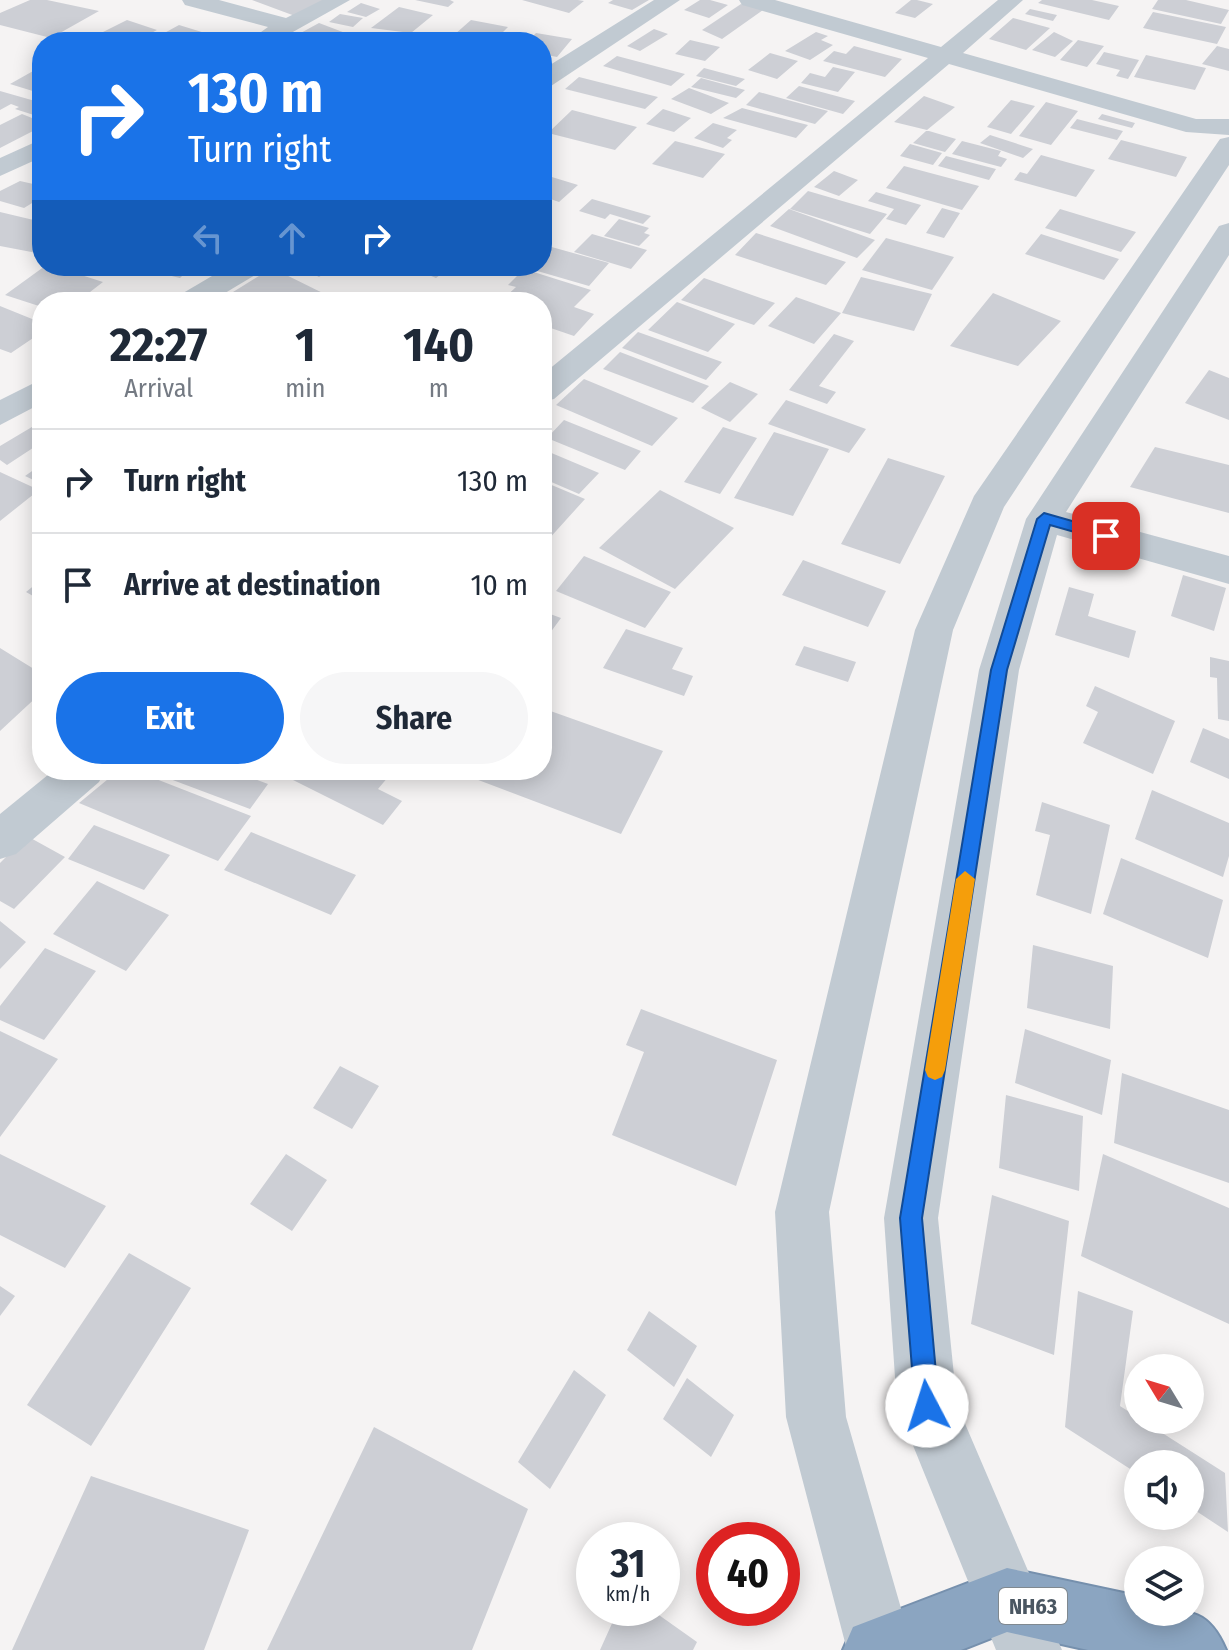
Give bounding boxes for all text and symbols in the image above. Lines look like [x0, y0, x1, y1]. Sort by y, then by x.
text: 130 m [188, 60, 323, 127]
icon: right [56, 64, 160, 168]
text: Turn right [188, 128, 331, 172]
icon: left [186, 216, 230, 260]
icon: ahead [270, 216, 314, 260]
icon: right [354, 216, 398, 260]
text: 22:27 [110, 316, 208, 374]
text: 1 [295, 316, 316, 374]
text: 140 [403, 316, 474, 374]
text: Arrival [124, 373, 193, 404]
text: min [285, 373, 325, 404]
text: m [429, 373, 449, 404]
icon: right [56, 459, 100, 503]
text: Turn right [124, 463, 246, 499]
text: 130 m [457, 463, 528, 499]
pin [1072, 502, 1140, 570]
icon: arrive [1084, 514, 1128, 558]
icon: arrive [56, 563, 100, 607]
text: Arrive at destination [124, 567, 381, 603]
text: 10 m [471, 567, 528, 603]
button: Exit [56, 672, 284, 764]
button: Share [300, 672, 528, 764]
north arrow [1124, 1354, 1204, 1434]
map controls [1124, 1354, 1204, 1626]
position arrow [885, 1364, 969, 1448]
button: sound [1124, 1450, 1204, 1530]
speed limit sign: 40 [696, 1522, 800, 1626]
text: 31 [610, 1540, 646, 1588]
button: layers [1124, 1546, 1204, 1626]
text: km/h [606, 1582, 650, 1606]
road number: NH63 [999, 1588, 1067, 1624]

